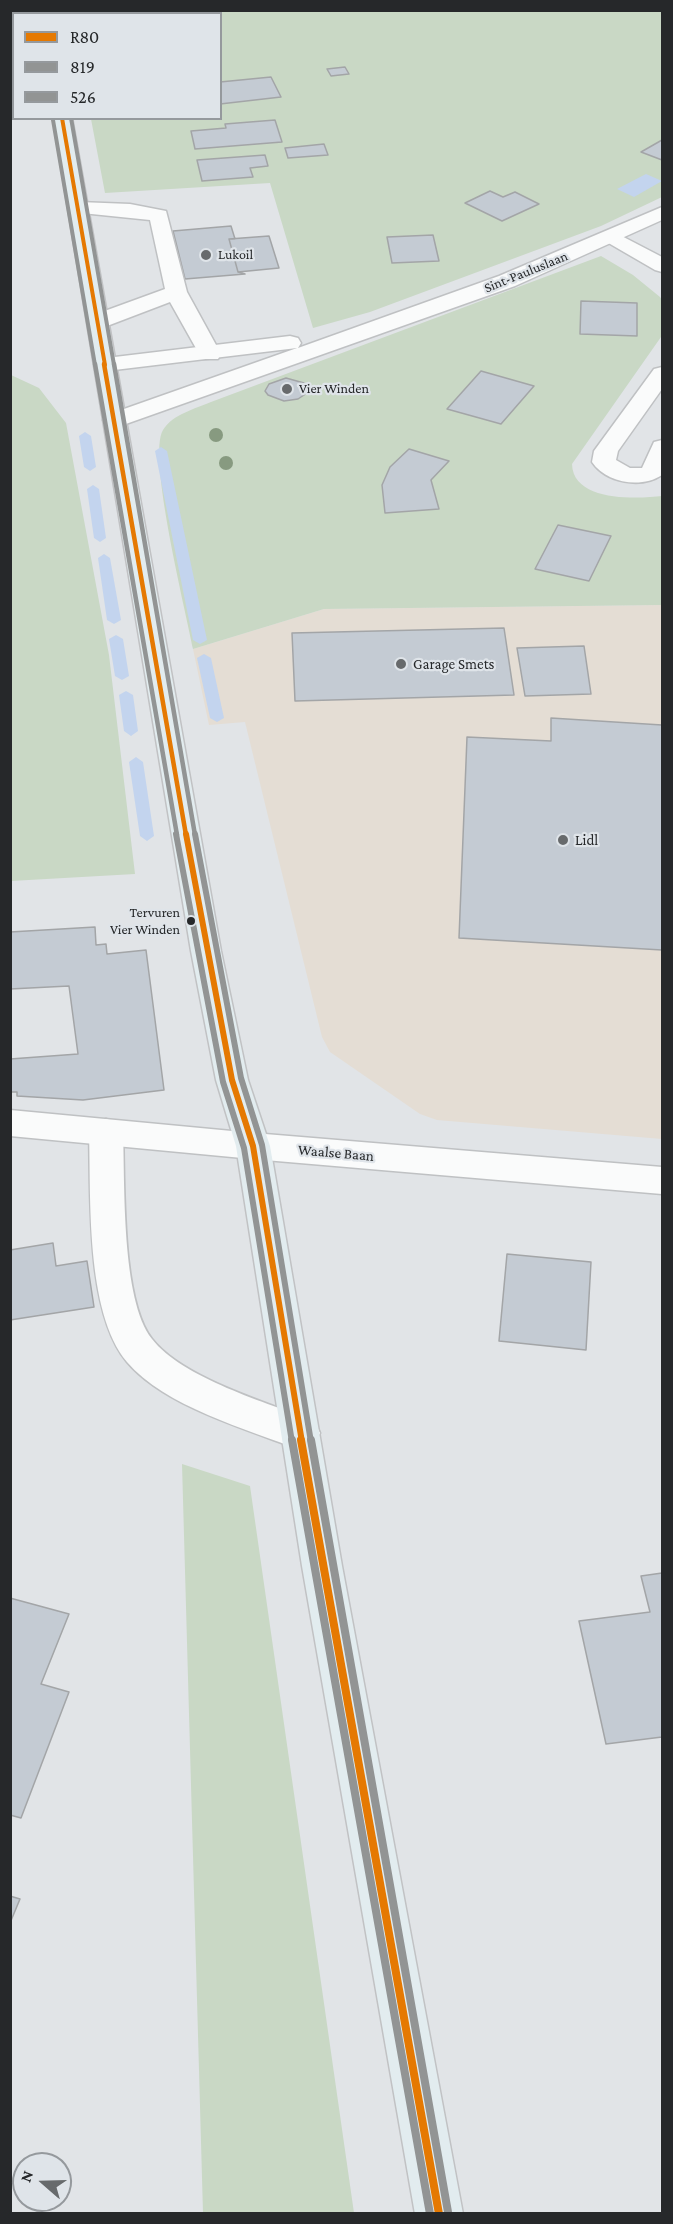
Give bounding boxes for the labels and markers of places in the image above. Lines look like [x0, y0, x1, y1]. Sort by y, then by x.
place label: Lukoil [218, 247, 253, 263]
marker: Lukoil [199, 248, 213, 262]
place label: Vier Winden [299, 381, 369, 397]
marker: Vier Winden [280, 382, 294, 396]
place label: Garage Smets [413, 655, 494, 673]
marker: Garage Smets [394, 657, 408, 671]
place label: Lidl [575, 831, 598, 849]
marker: Lidl [556, 833, 570, 847]
place label: Tervuren Vier Winden [110, 905, 180, 938]
marker: Tervuren Vier Winden [185, 915, 197, 927]

